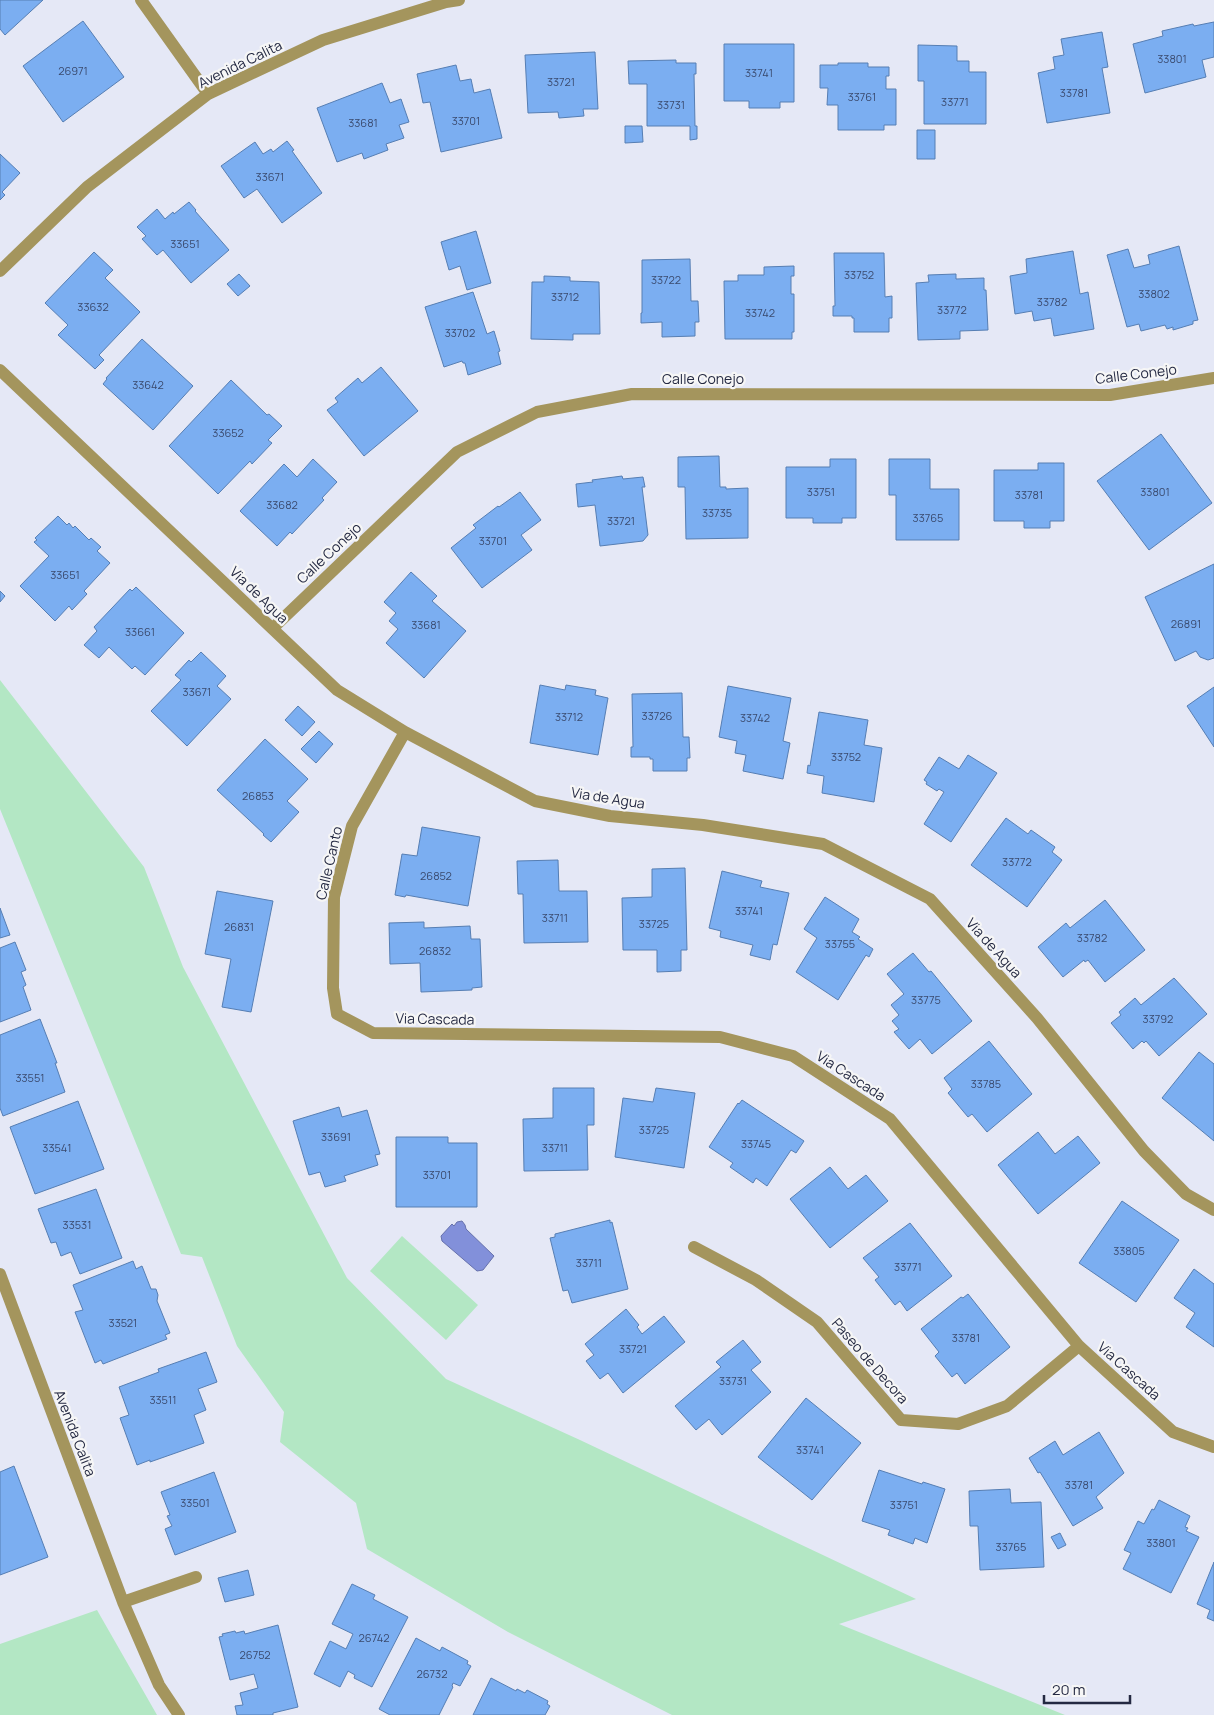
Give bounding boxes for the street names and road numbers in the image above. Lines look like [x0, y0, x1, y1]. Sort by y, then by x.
street label: Avenida Calita [195, 35, 285, 92]
street label: Calle Conejo [1094, 359, 1178, 388]
street label: Calle Conejo [662, 369, 744, 388]
street label: Calle Conejo [292, 518, 365, 587]
street label: Via de Agua [226, 562, 293, 627]
street label: Via de Agua [570, 782, 646, 813]
street label: Calle Canto [311, 824, 346, 902]
street label: Via de Agua [962, 914, 1026, 982]
street label: Via Cascada [395, 1008, 475, 1029]
street label: Via Cascada [813, 1046, 889, 1105]
street label: Paseo de Decora [828, 1314, 913, 1408]
street label: Via Cascada [1094, 1337, 1165, 1404]
street label: Avenida Calita [50, 1387, 101, 1479]

